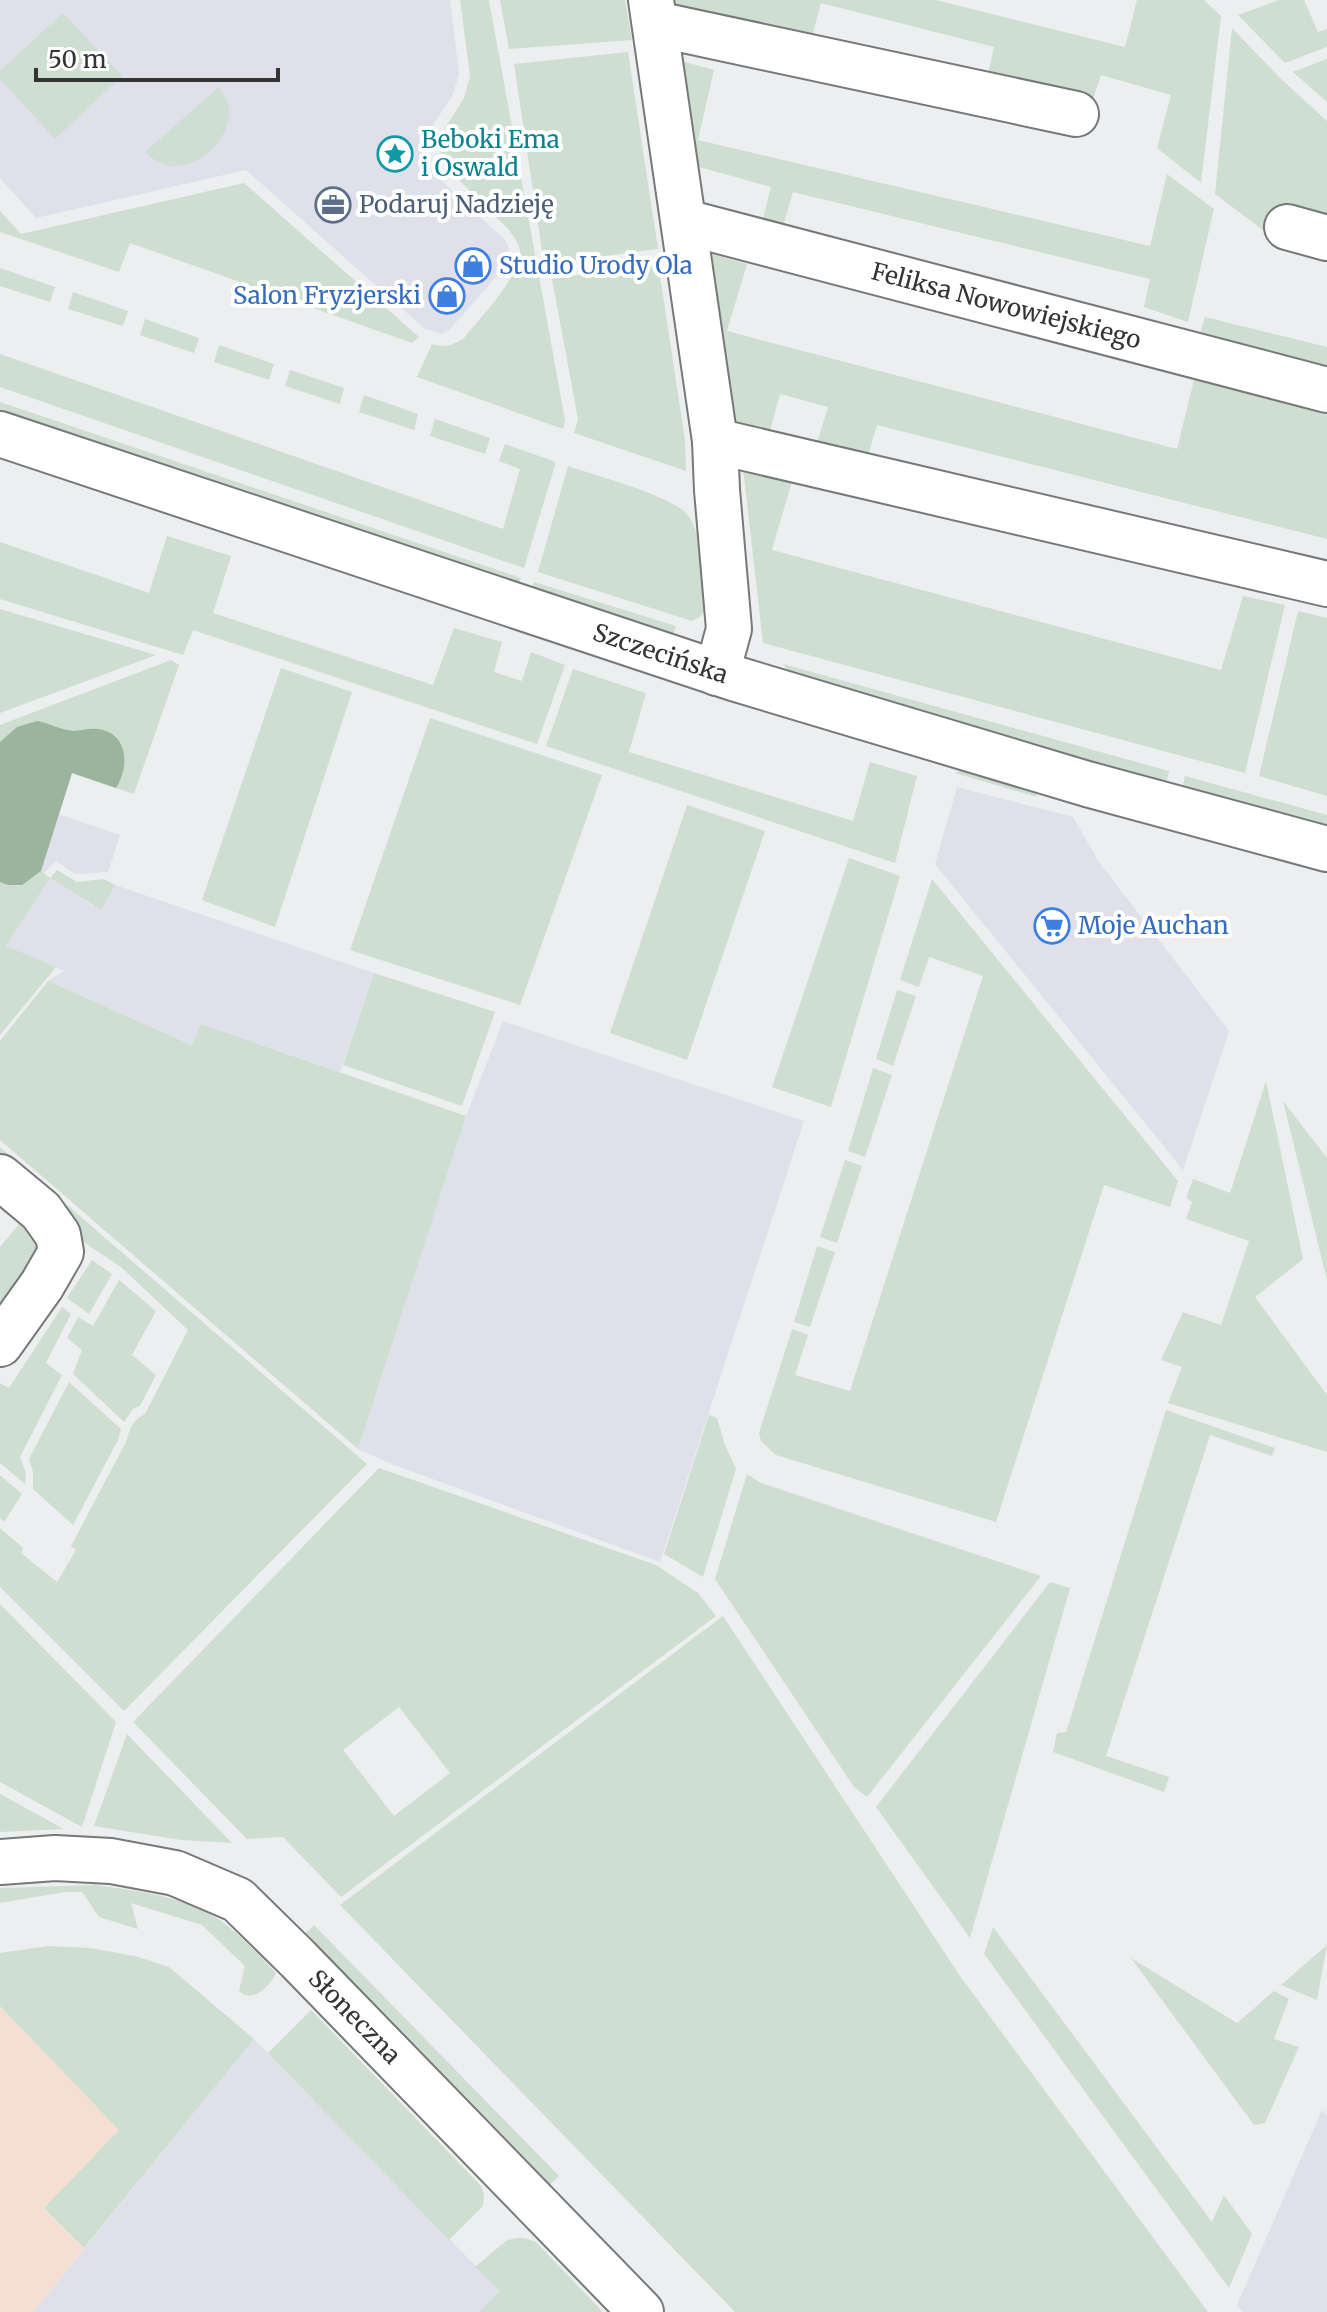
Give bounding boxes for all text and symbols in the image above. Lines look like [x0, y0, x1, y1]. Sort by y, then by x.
scale bar [36, 32, 278, 82]
text: 50 m [48, 44, 107, 75]
place label: Beboki Ema i Oswald [421, 124, 560, 183]
place icon: Beboki Ema i Oswald [376, 135, 414, 173]
office icon: Podaruj Nadzieję [314, 186, 352, 224]
place label: Podaruj Nadzieję [359, 189, 554, 220]
shop icon: Studio Urody Ola [454, 247, 492, 285]
place label: Studio Urody Ola [499, 250, 693, 281]
street label: Feliksa Nowowiejskiego [868, 255, 1144, 356]
shop icon: Salon Fryzjerski [428, 277, 466, 315]
place label: Salon Fryzjerski [233, 280, 421, 311]
street label: Szczecińska [589, 616, 732, 690]
supermarket icon: Moje Auchan [1033, 907, 1071, 945]
place label: Moje Auchan [1078, 910, 1229, 941]
street label: Słoneczna [302, 1963, 408, 2070]

